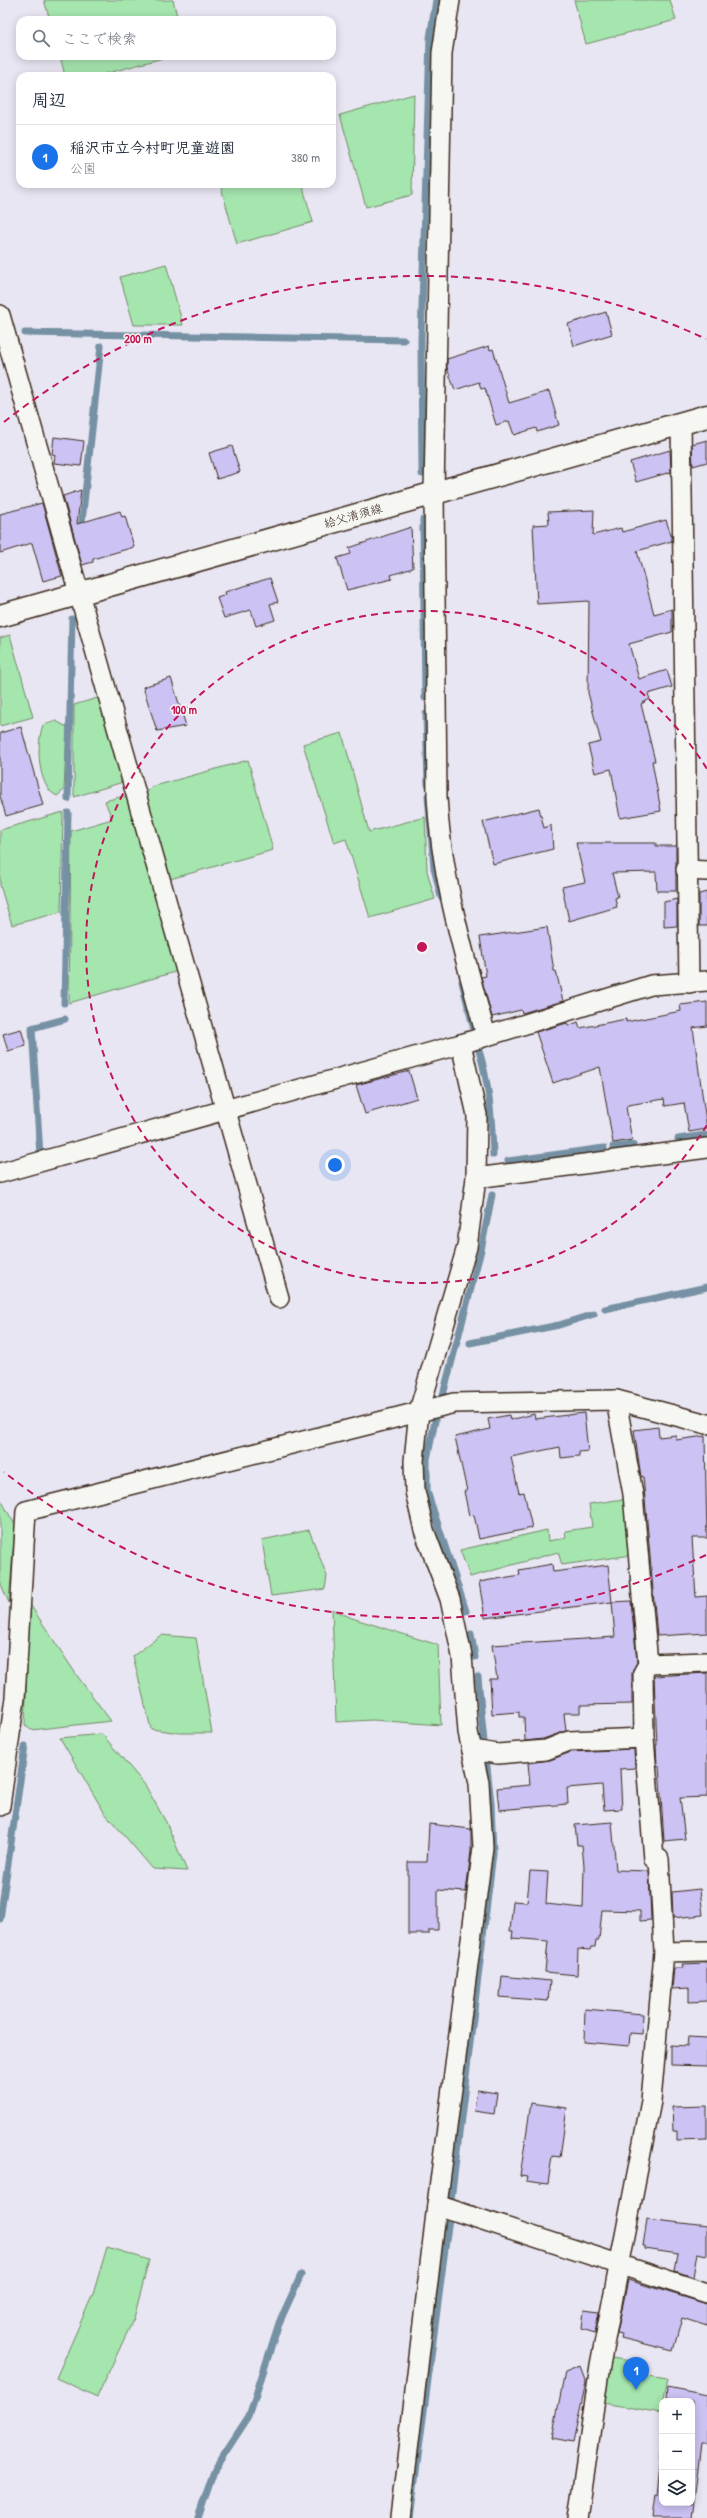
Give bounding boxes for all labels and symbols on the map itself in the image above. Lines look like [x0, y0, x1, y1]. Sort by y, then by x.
text: 200 m [124, 330, 152, 347]
street label: 給父清須線 [322, 499, 384, 532]
text: 100 m [171, 701, 197, 718]
centre of rings [415, 940, 429, 954]
your location [325, 1155, 345, 1175]
pin: 1 [623, 2357, 649, 2390]

